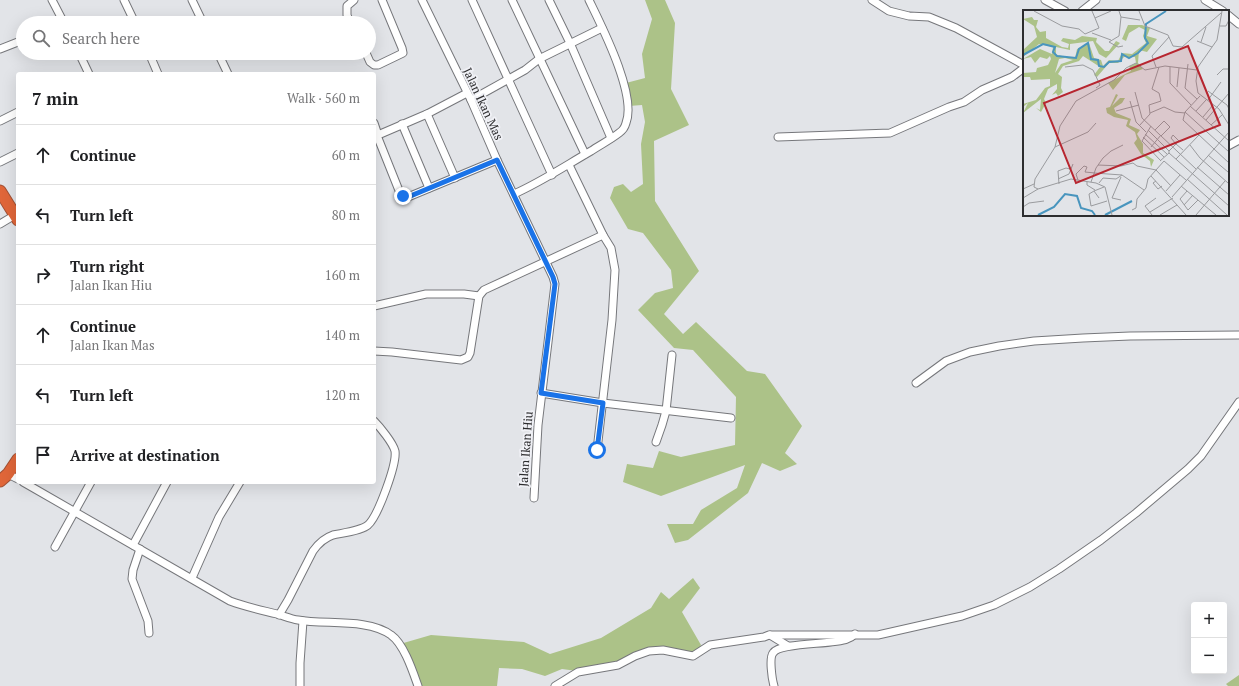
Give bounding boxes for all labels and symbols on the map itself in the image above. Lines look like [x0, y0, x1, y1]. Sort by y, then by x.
inset map [1023, 10, 1229, 216]
street label: Jalan Ikan Mas [460, 65, 507, 142]
route end [394, 187, 412, 205]
street label: Jalan Ikan Hiu [515, 411, 536, 487]
route start [588, 441, 606, 459]

